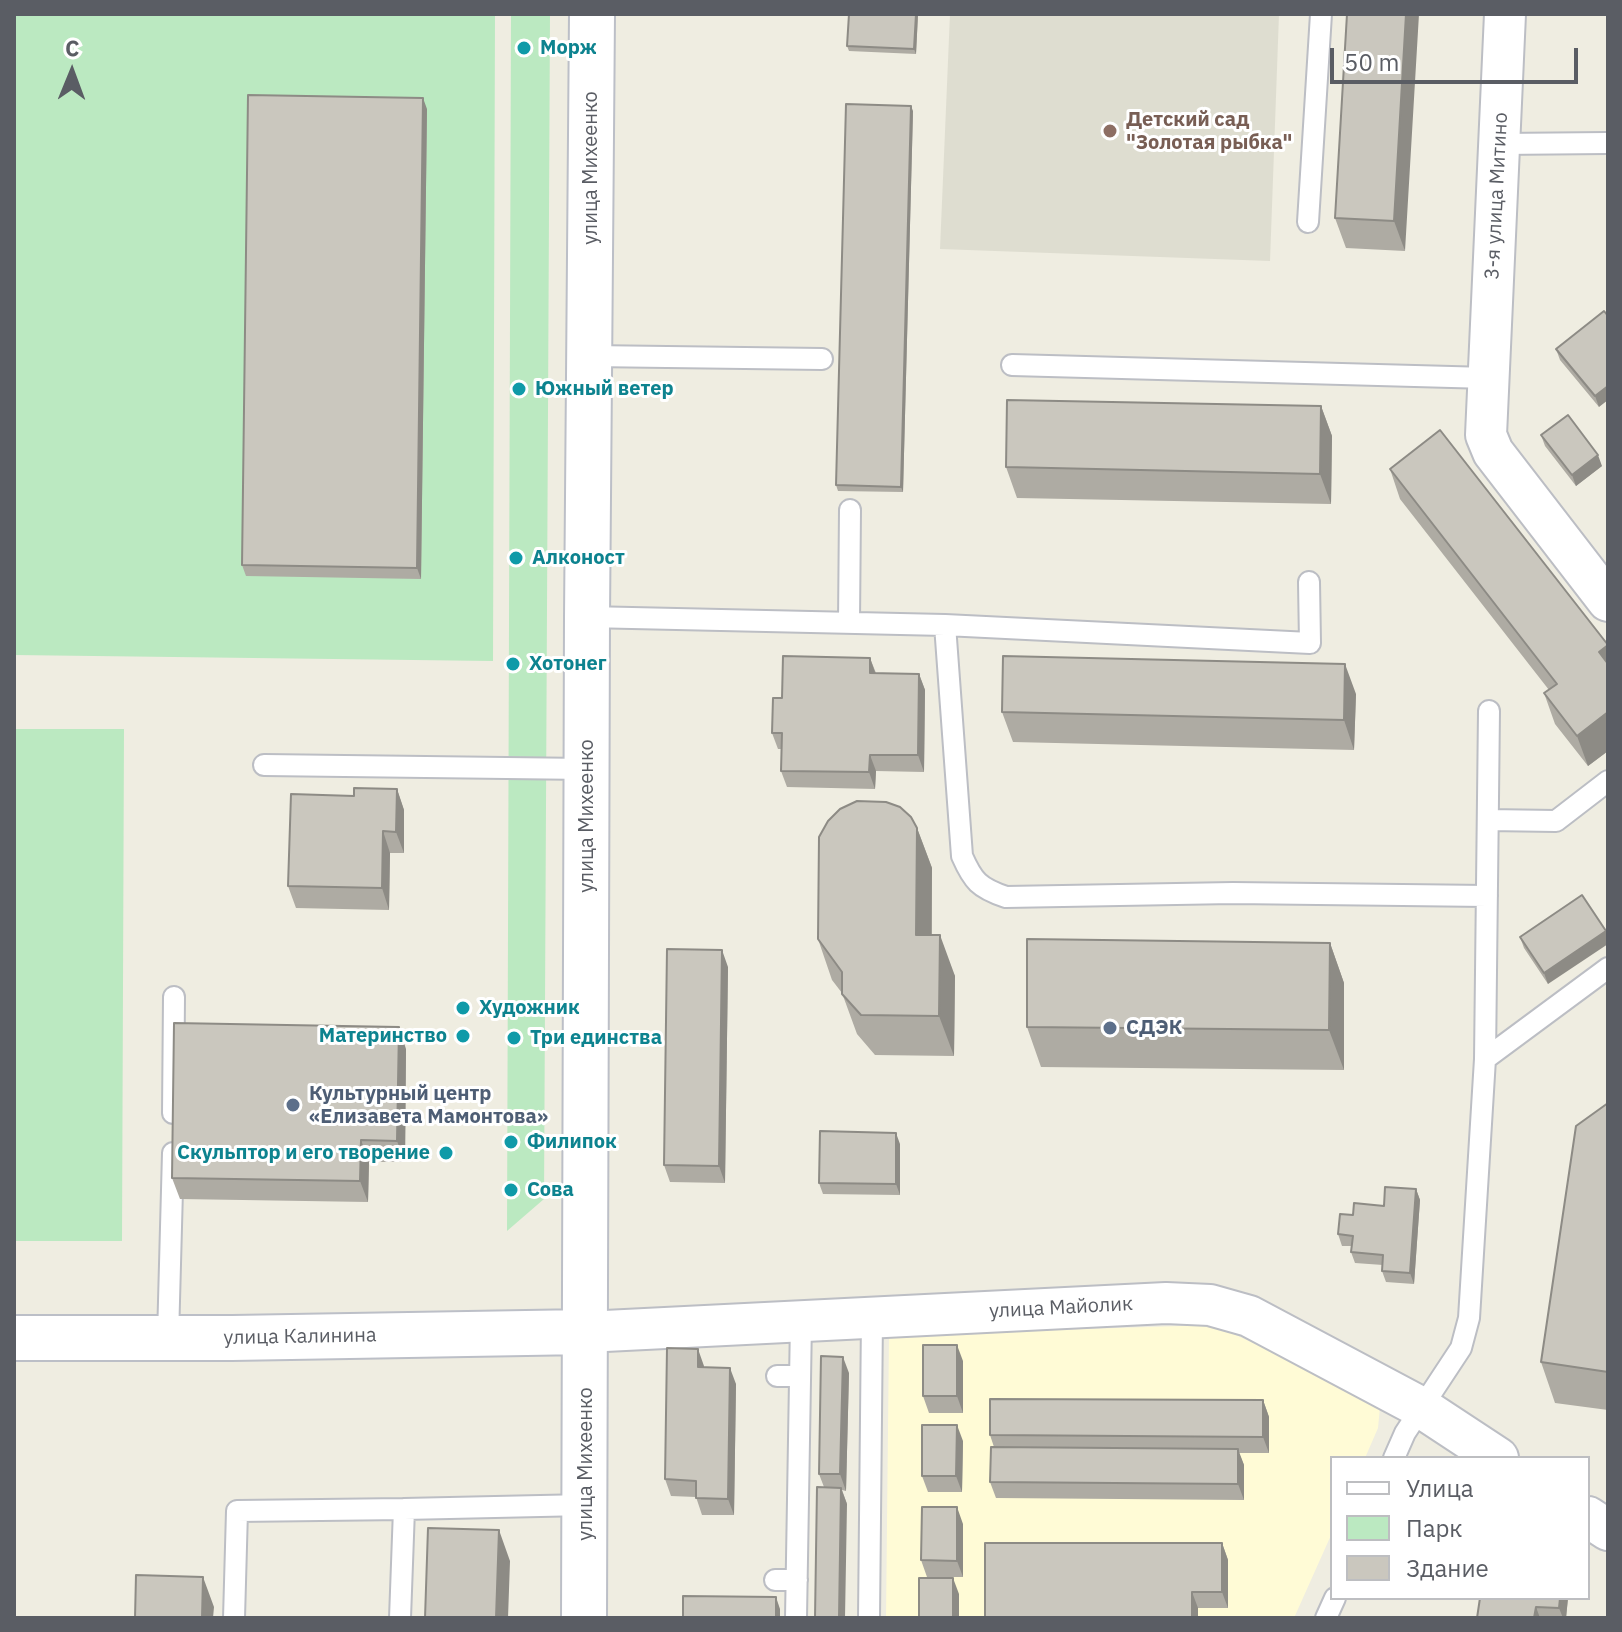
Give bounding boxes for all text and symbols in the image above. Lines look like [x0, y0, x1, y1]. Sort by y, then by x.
north arrow [32, 32, 112, 112]
scale bar [1334, 32, 1582, 82]
text: С [65, 33, 80, 62]
place label: Морж [540, 36, 597, 60]
marker: Морж [515, 39, 533, 57]
text: 50 m [1344, 46, 1399, 78]
street label: улица Михеенко [579, 91, 603, 245]
place label: Детский сад "Золотая рыбка" [1126, 108, 1292, 155]
street label: 3-я улица Митино [1481, 112, 1513, 280]
marker: Детский сад "Золотая рыбка" [1101, 122, 1119, 140]
place label: Южный ветер [535, 377, 674, 401]
marker: Южный ветер [510, 380, 528, 398]
place label: Алконост [532, 546, 625, 570]
marker: Алконост [507, 549, 525, 567]
place label: Хотонег [529, 652, 607, 676]
marker: Хотонег [504, 655, 522, 673]
street label: улица Михеенко [575, 739, 599, 893]
place label: Художник [479, 996, 580, 1020]
marker: Художник [454, 999, 472, 1017]
place label: СДЭК [1126, 1016, 1182, 1040]
marker: СДЭК [1101, 1019, 1119, 1037]
place label: Материнство [319, 1024, 447, 1048]
place label: Три единства [530, 1026, 662, 1050]
marker: Материнство [454, 1027, 472, 1045]
marker: Три единства [505, 1029, 523, 1047]
place label: Культурный центр «Елизавета Мамонтова» [309, 1082, 548, 1129]
marker: Культурный центр «Елизавета Мамонтова» [284, 1096, 302, 1114]
place label: Филипок [527, 1130, 617, 1154]
marker: Филипок [502, 1133, 520, 1151]
place label: Скульптор и его творение [177, 1141, 430, 1165]
marker: Скульптор и его творение [437, 1144, 455, 1162]
place label: Сова [527, 1178, 574, 1202]
marker: Сова [502, 1181, 520, 1199]
street label: улица Майолик [988, 1292, 1134, 1324]
street label: улица Калинина [223, 1324, 377, 1350]
street label: улица Михеенко [574, 1387, 598, 1541]
legend [1330, 1456, 1590, 1600]
text: Улица [1406, 1472, 1474, 1504]
text: Парк [1406, 1512, 1463, 1544]
text: Здание [1406, 1552, 1489, 1584]

